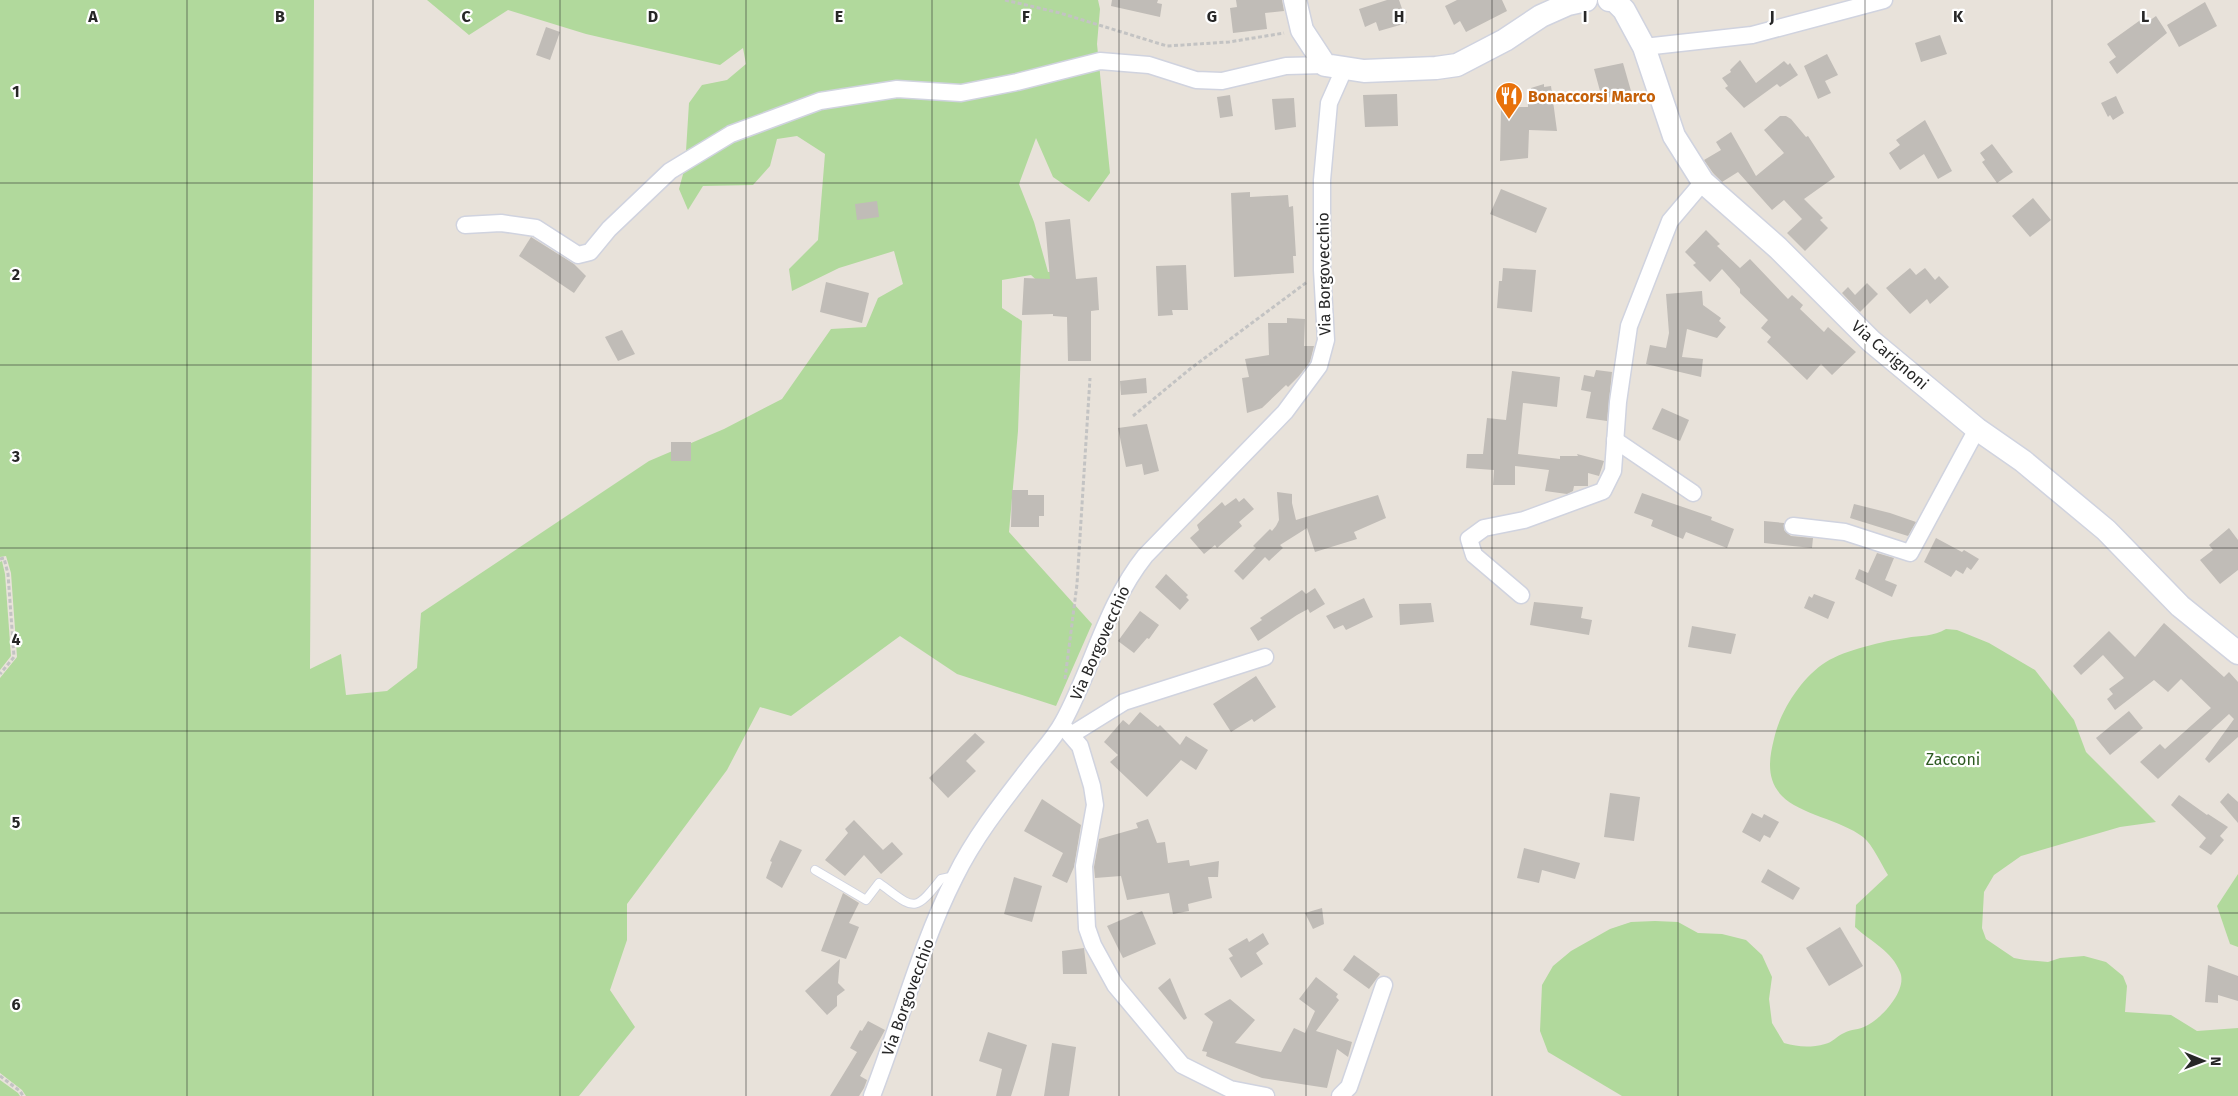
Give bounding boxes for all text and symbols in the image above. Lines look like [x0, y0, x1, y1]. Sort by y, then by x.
text: A [87, 7, 98, 26]
text: B [275, 7, 285, 26]
text: C [461, 7, 471, 26]
text: D [648, 7, 658, 26]
text: E [835, 7, 843, 26]
text: F [1022, 7, 1030, 26]
text: G [1207, 7, 1217, 26]
text: H [1394, 7, 1404, 26]
text: I [1583, 7, 1587, 26]
text: J [1768, 7, 1775, 26]
text: K [1953, 7, 1964, 26]
text: L [2141, 7, 2149, 26]
restaurant icon: Bonaccorsi Marco [1494, 81, 1524, 120]
text: 1 [12, 82, 20, 101]
place label: Bonaccorsi Marco [1528, 87, 1655, 106]
street label: Via Borgovecchio [1313, 212, 1335, 336]
text: 2 [12, 265, 20, 284]
street label: Via Carignoni [1848, 317, 1932, 393]
text: 3 [11, 447, 20, 466]
street label: Via Borgovecchio [1066, 583, 1134, 703]
text: 4 [11, 630, 21, 649]
park label: Zacconi [1926, 750, 1980, 769]
text: 5 [12, 813, 21, 832]
street label: Via Borgovecchio [878, 936, 938, 1058]
text: 6 [11, 995, 21, 1014]
north arrow [2178, 1036, 2228, 1086]
text: N [2207, 1056, 2224, 1066]

